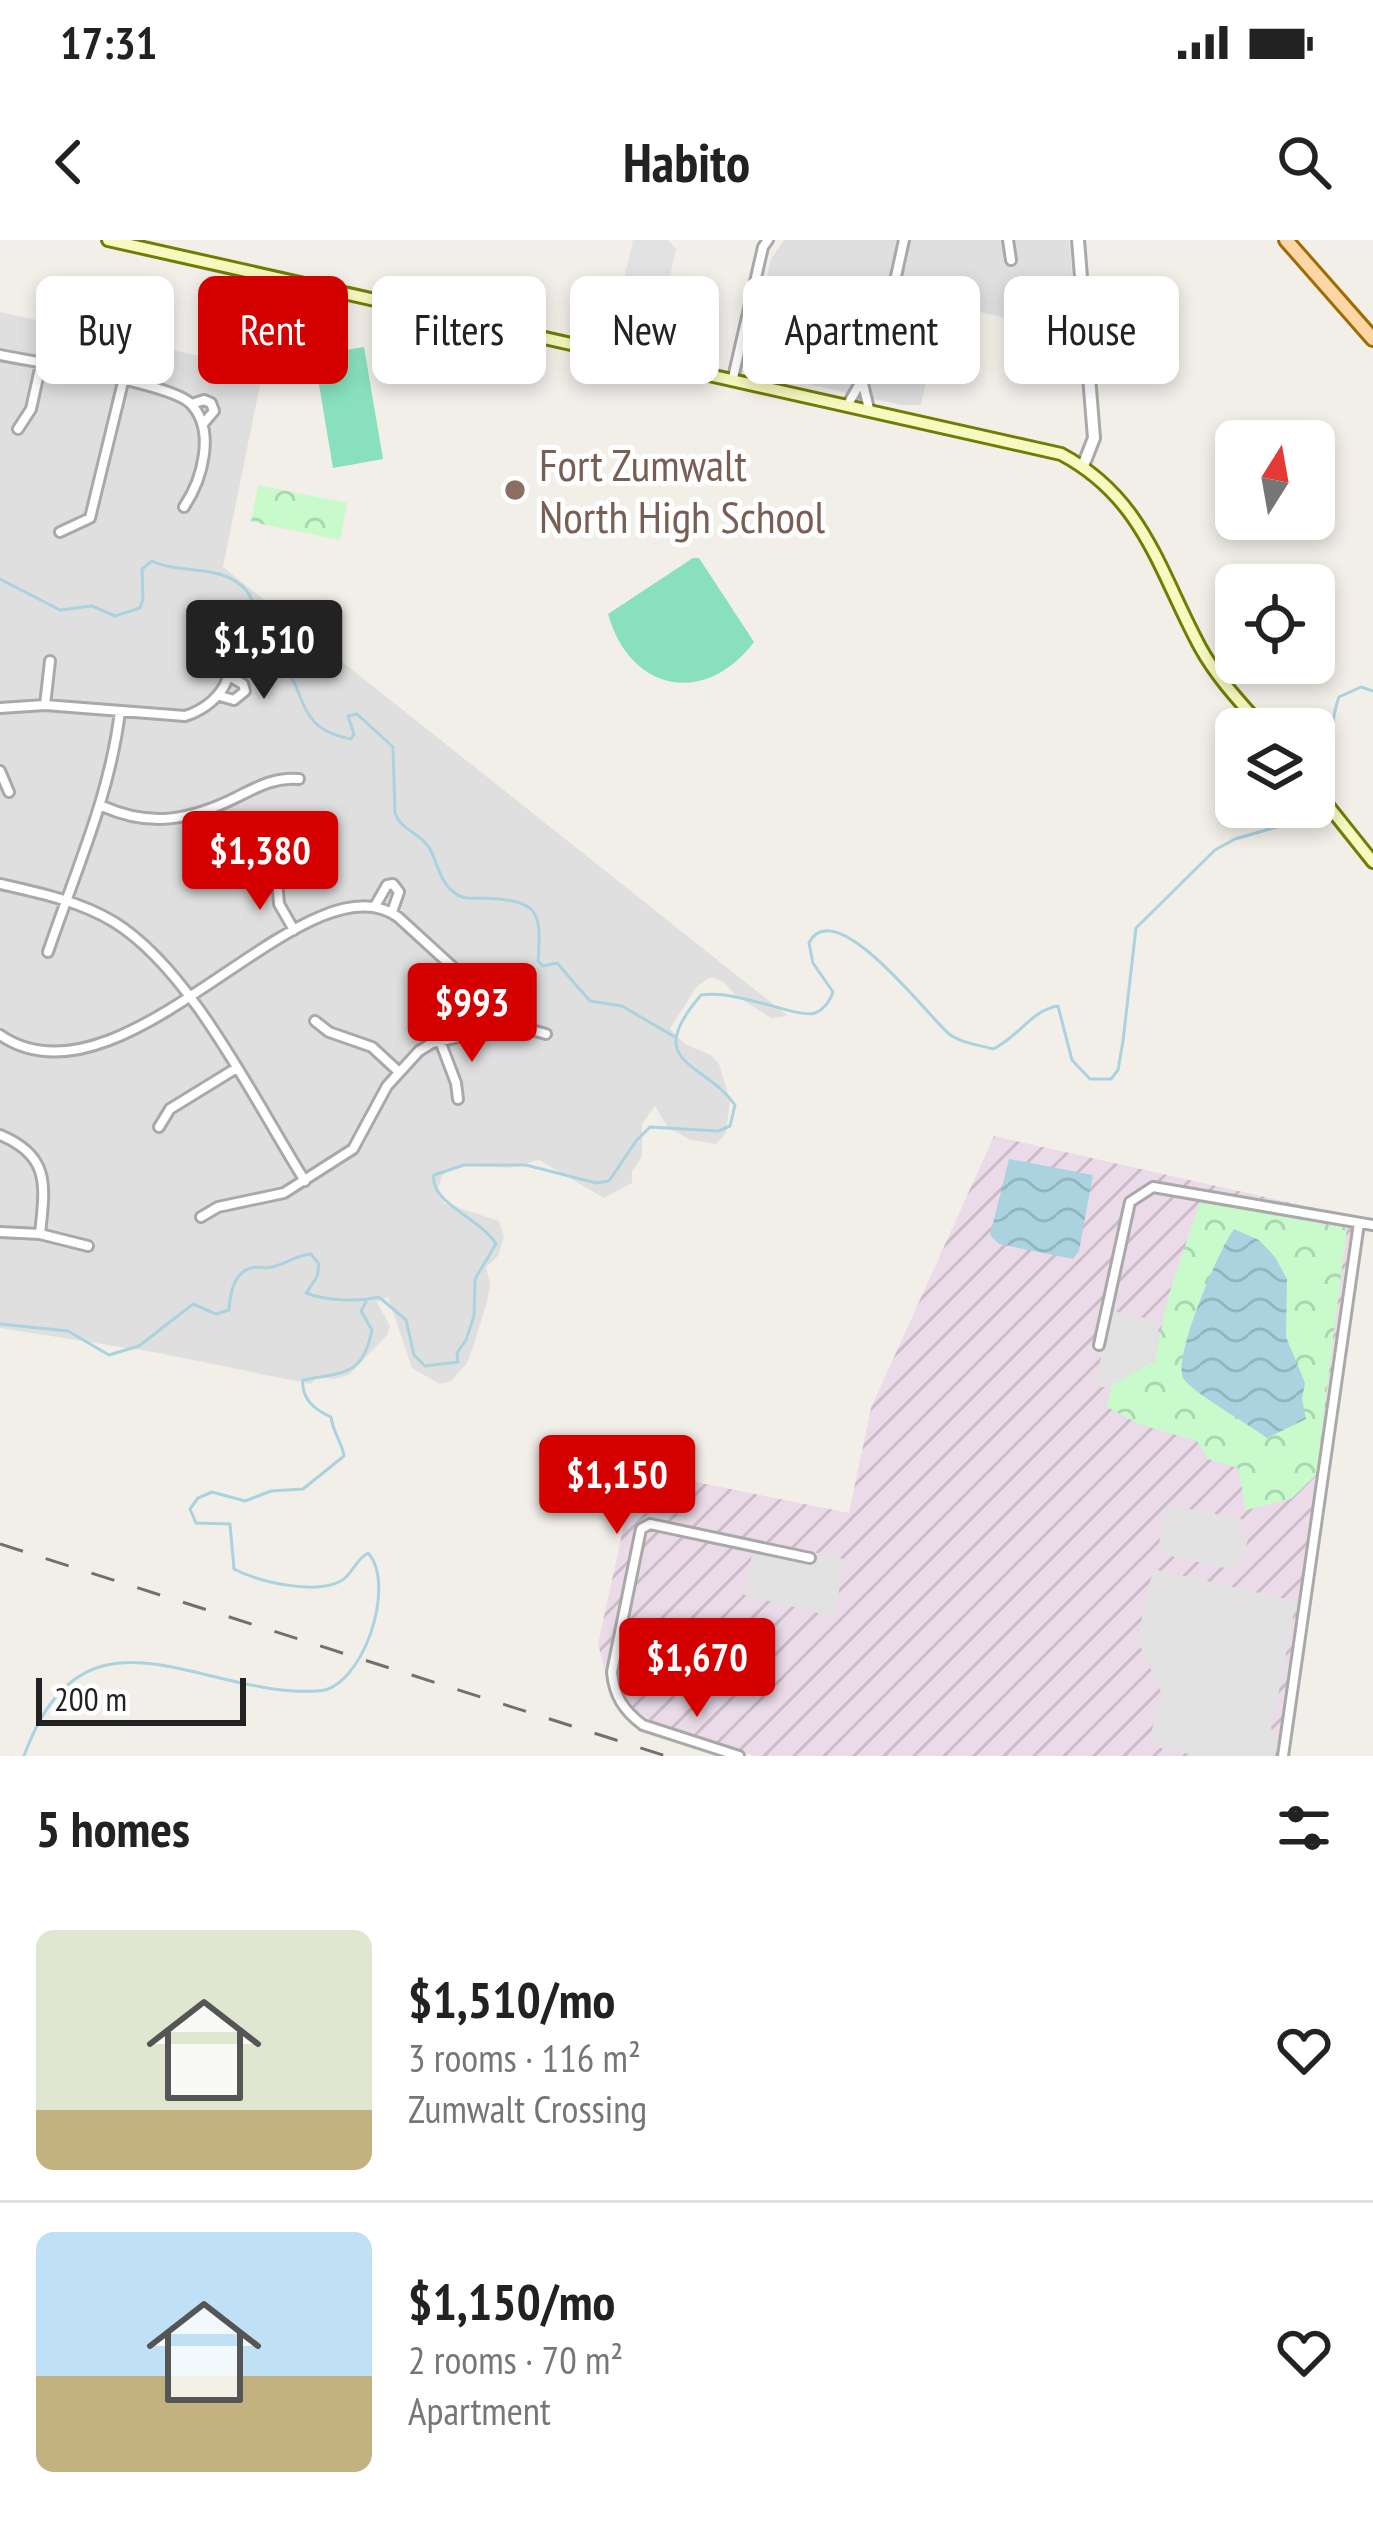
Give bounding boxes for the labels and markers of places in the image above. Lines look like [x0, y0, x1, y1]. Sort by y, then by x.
place label: Fort Zumwalt North High School [539, 435, 825, 545]
marker: Fort Zumwalt North High School [502, 477, 528, 503]
pin: $1,510 [166, 600, 362, 702]
pin: $1,380 [162, 811, 358, 913]
pin: $993 [401, 963, 543, 1065]
pin: $1,150 [519, 1435, 715, 1537]
pin: $1,670 [599, 1618, 795, 1720]

